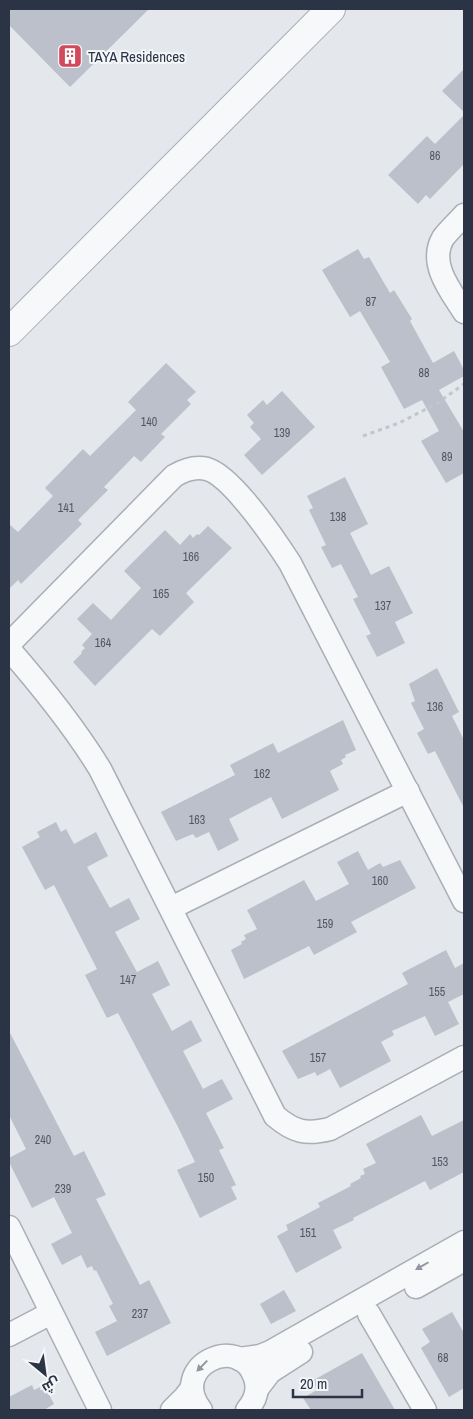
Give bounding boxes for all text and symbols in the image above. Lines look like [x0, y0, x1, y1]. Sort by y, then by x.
building icon: TAYA Residences [57, 43, 83, 69]
place label: TAYA Residences [88, 46, 185, 67]
house number: 86 [430, 148, 440, 164]
house number: 87 [366, 294, 377, 310]
house number: 88 [419, 365, 429, 381]
house number: 140 [141, 414, 157, 430]
house number: 139 [274, 425, 290, 441]
house number: 89 [442, 449, 452, 465]
house number: 141 [58, 500, 75, 516]
house number: 138 [330, 509, 346, 525]
house number: 166 [183, 549, 199, 565]
house number: 165 [153, 586, 170, 602]
house number: 137 [375, 598, 392, 614]
house number: 164 [95, 635, 112, 651]
house number: 136 [427, 699, 443, 715]
house number: 162 [254, 766, 270, 782]
house number: 163 [189, 812, 205, 828]
house number: 160 [372, 873, 388, 889]
house number: 159 [317, 916, 333, 932]
house number: 147 [120, 972, 137, 988]
house number: 155 [429, 984, 446, 1000]
house number: 157 [310, 1050, 327, 1066]
house number: 240 [35, 1132, 51, 1148]
house number: 153 [432, 1154, 448, 1170]
house number: 150 [198, 1170, 214, 1186]
house number: 239 [55, 1181, 71, 1197]
house number: 151 [300, 1225, 317, 1241]
one-way arrow [415, 1262, 429, 1270]
house number: 237 [132, 1306, 149, 1322]
north arrow [20, 1349, 70, 1399]
house number: 68 [438, 1350, 448, 1366]
one-way arrow [196, 1360, 208, 1372]
scale bar [293, 1366, 362, 1398]
text: ش [39, 1373, 64, 1398]
text: 20 m [300, 1373, 327, 1394]

